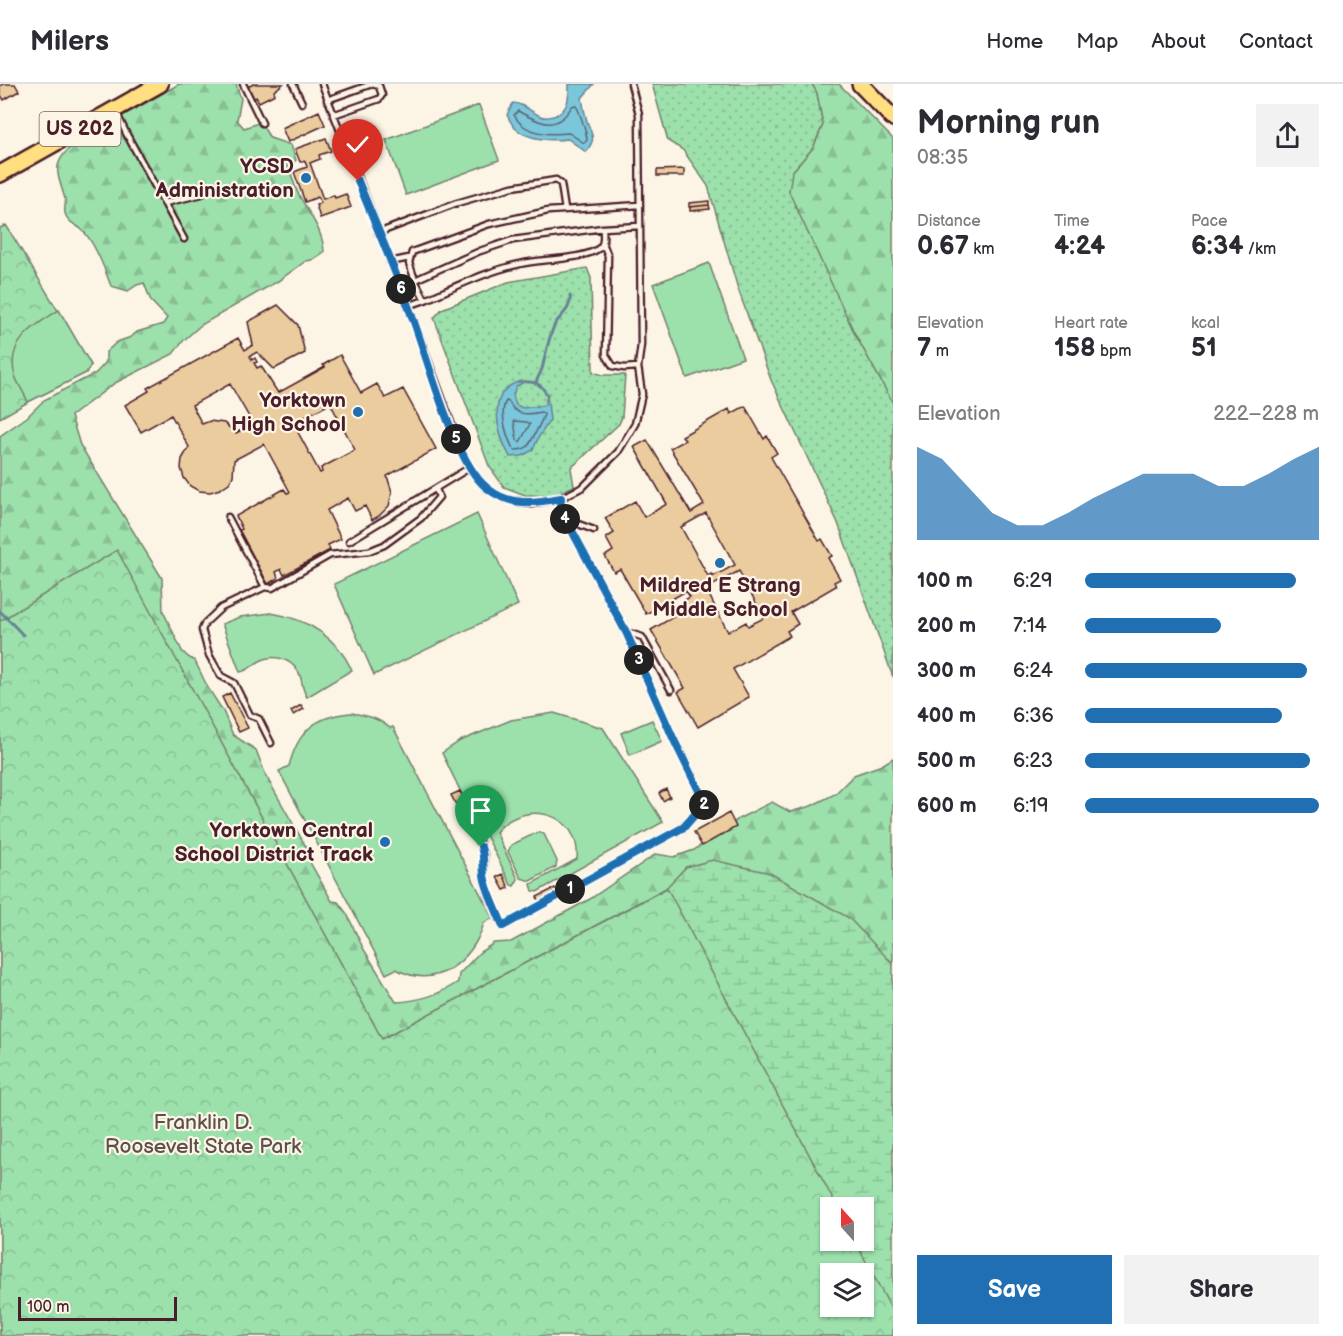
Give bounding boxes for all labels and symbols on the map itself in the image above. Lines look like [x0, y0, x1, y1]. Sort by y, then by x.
road number: US 202 [40, 112, 121, 146]
pin [332, 119, 383, 181]
place label: YCSD Administration [155, 154, 294, 203]
marker: YCSD Administration [299, 171, 313, 185]
pin: 6 [386, 274, 416, 304]
place label: Yorktown High School [231, 388, 346, 437]
marker: Yorktown High School [351, 405, 365, 419]
pin: 5 [441, 424, 471, 454]
pin: 4 [550, 504, 580, 534]
marker: Mildred E Strang Middle School [713, 556, 727, 570]
place label: Mildred E Strang Middle School [639, 573, 801, 622]
pin: 3 [624, 645, 654, 675]
pin [455, 785, 506, 847]
pin: 2 [689, 790, 719, 820]
place label: Yorktown Central School District Track [175, 818, 373, 867]
marker: Yorktown Central School District Track [378, 835, 392, 849]
pin: 1 [555, 874, 585, 904]
park label: Franklin D. Roosevelt State Park [105, 1110, 302, 1159]
north arrow [820, 1197, 874, 1251]
scale bar [18, 1294, 177, 1322]

